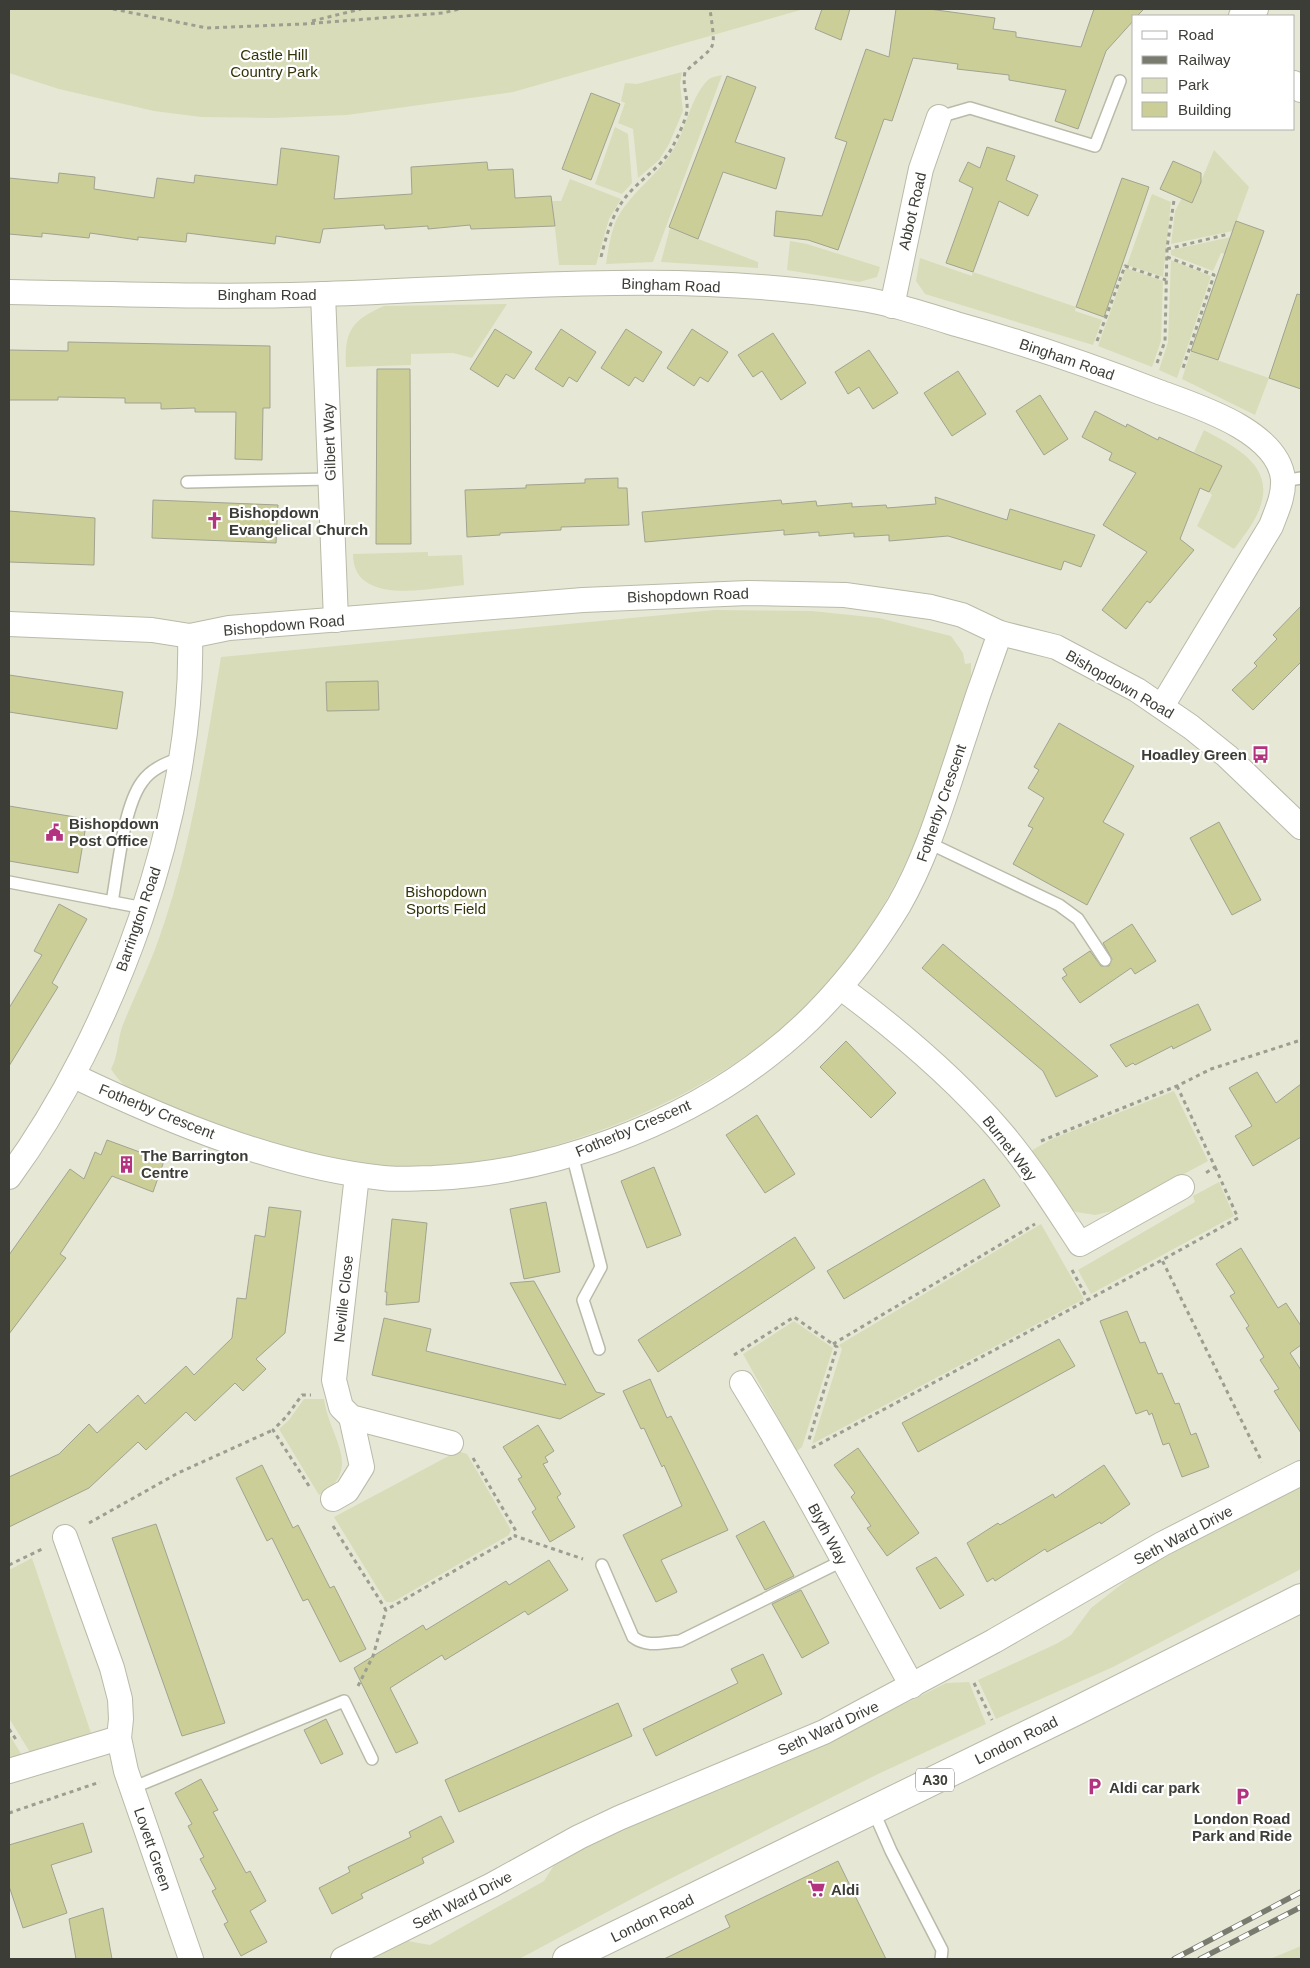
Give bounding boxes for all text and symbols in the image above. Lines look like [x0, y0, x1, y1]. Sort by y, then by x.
legend [1132, 15, 1295, 130]
text: Road [1178, 26, 1214, 43]
park label: Castle Hill Country Park [230, 46, 318, 80]
text: Railway [1178, 51, 1231, 68]
text: Park [1178, 76, 1209, 93]
text: Building [1178, 101, 1231, 118]
street label: Abbot Road [895, 170, 929, 252]
street label: Bingham Road [621, 275, 721, 295]
street label: Bingham Road [217, 286, 317, 303]
street label: Bingham Road [1017, 335, 1117, 383]
street label: Gilbert Way [319, 402, 339, 481]
place label: Bishopdown Evangelical Church [229, 504, 368, 538]
church icon: Bishopdown Evangelical Church [205, 511, 225, 531]
street label: Bishopdown Road [627, 584, 749, 606]
street label: Bishopdown Road [223, 611, 345, 639]
street label: Bishopdown Road [1063, 646, 1177, 722]
street label: Fotherby Crescent [913, 741, 969, 864]
bus stop icon: Hoadley Green [1251, 744, 1271, 764]
place label: Hoadley Green [1141, 746, 1247, 763]
place label: Bishopdown Post Office [69, 815, 159, 849]
public building icon: Bishopdown Post Office [45, 822, 65, 842]
street label: Barrington Road [112, 865, 164, 973]
park label: Bishopdown Sports Field [405, 883, 487, 917]
street label: Fotherby Crescent [97, 1080, 218, 1142]
street label: Fotherby Crescent [573, 1096, 694, 1160]
street label: Burnet Way [979, 1112, 1041, 1184]
place label: The Barrington Centre [141, 1147, 249, 1181]
building icon: The Barrington Centre [117, 1154, 137, 1174]
street label: Neville Close [330, 1255, 356, 1343]
street label: Blyth Way [805, 1500, 851, 1568]
street label: Seth Ward Drive [1131, 1502, 1235, 1568]
street label: Seth Ward Drive [775, 1697, 881, 1759]
street label: London Road [972, 1713, 1060, 1767]
road number: A30 [916, 1768, 954, 1792]
parking icon: Aldi car park [1085, 1777, 1105, 1797]
place label: Aldi car park [1109, 1779, 1201, 1796]
parking icon: London Road Park and Ride [1232, 1787, 1252, 1807]
street label: Lovett Green [131, 1805, 175, 1893]
place label: London Road Park and Ride [1192, 1810, 1292, 1844]
street label: Seth Ward Drive [409, 1868, 515, 1932]
supermarket icon: Aldi [807, 1879, 827, 1899]
place label: Aldi [831, 1881, 859, 1898]
street label: London Road [608, 1891, 696, 1945]

